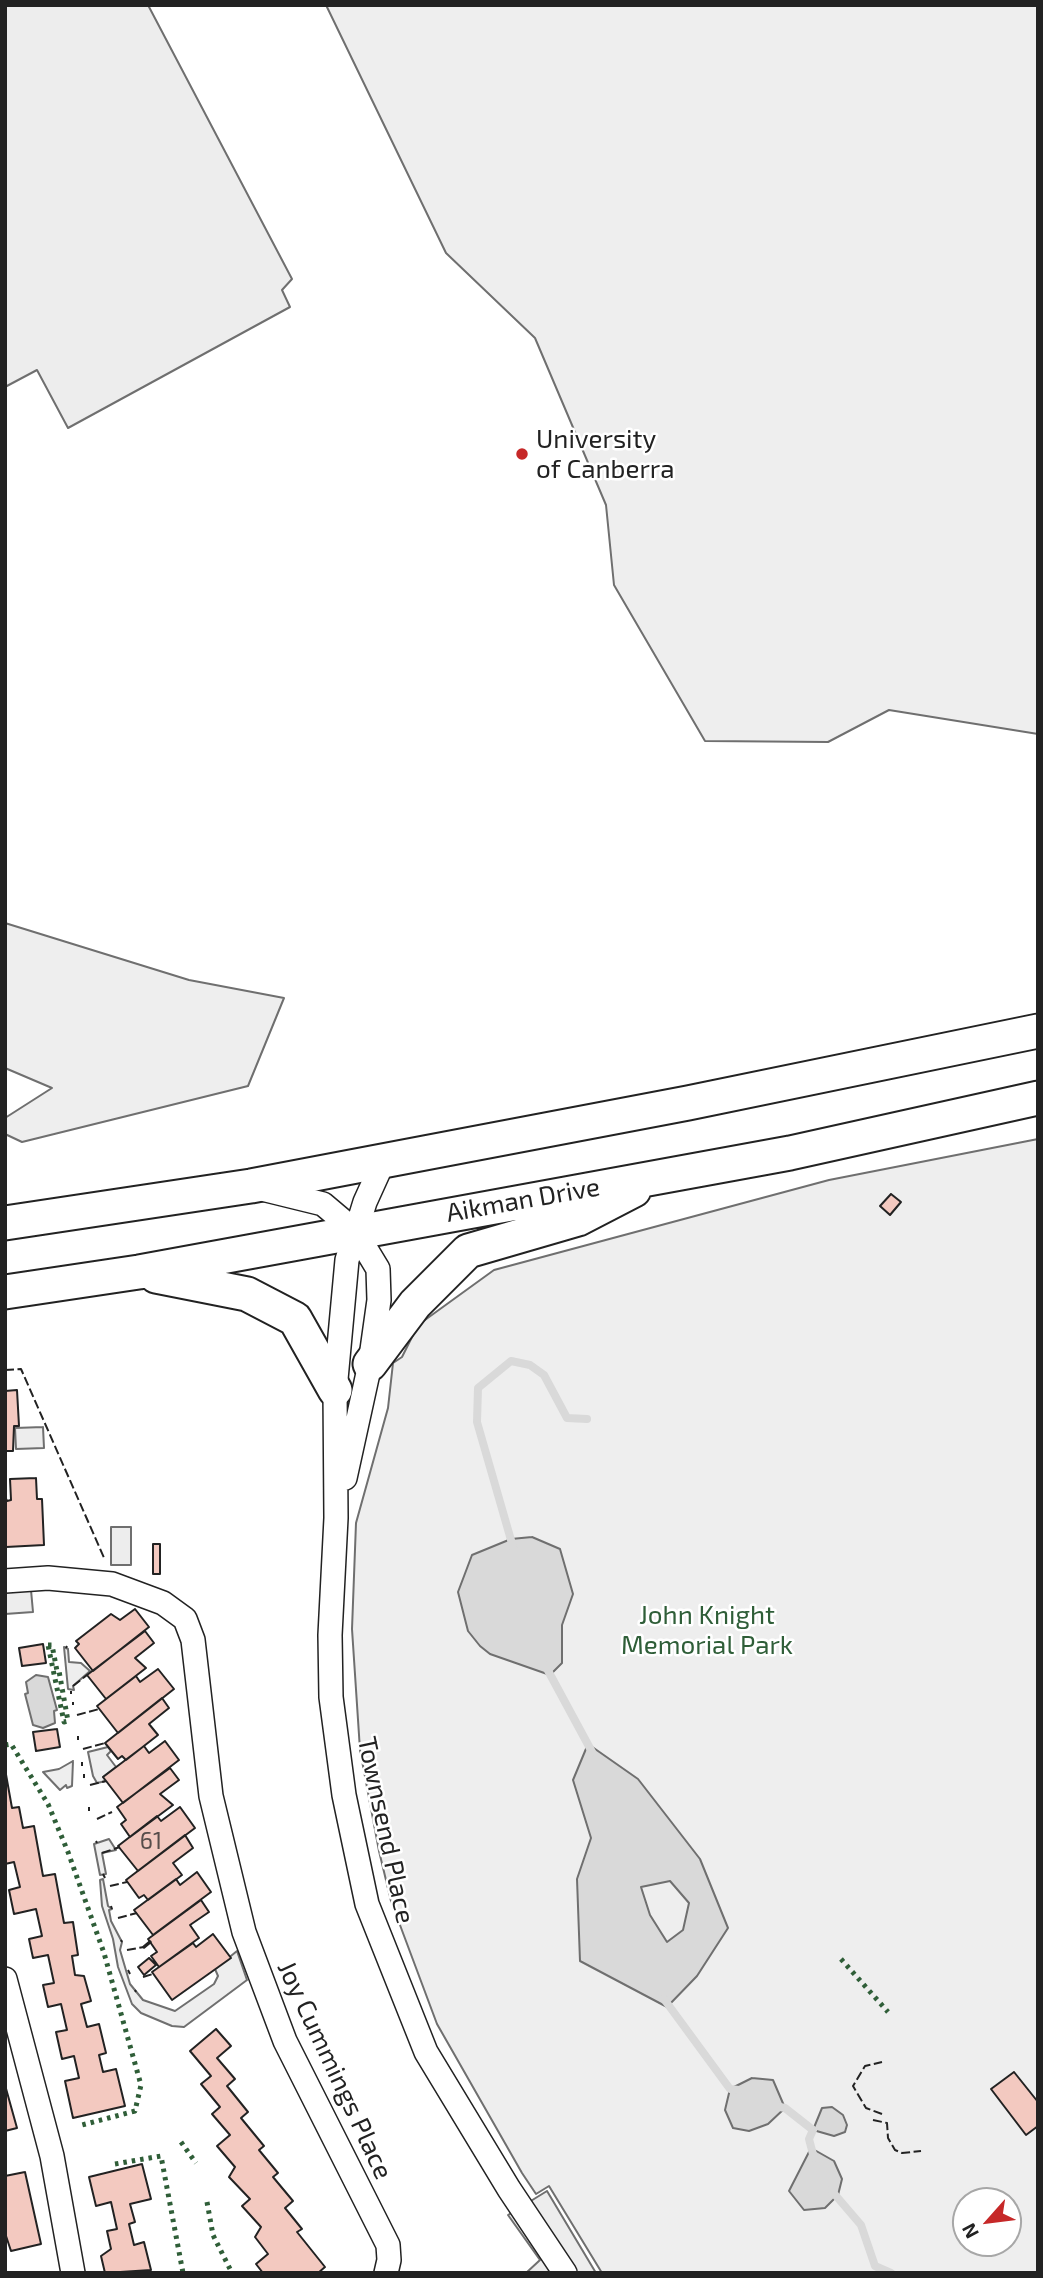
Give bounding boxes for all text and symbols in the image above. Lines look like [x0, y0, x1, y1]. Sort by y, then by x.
place label: University of Canberra [536, 423, 675, 485]
marker: University of Canberra [514, 446, 530, 462]
street label: Aikman Drive [444, 1171, 602, 1229]
park label: John Knight Memorial Park [621, 1599, 793, 1660]
street label: Townsend Place [351, 1734, 421, 1926]
house number: 61 [140, 1827, 162, 1855]
street label: Joy Cummings Place [271, 1956, 399, 2184]
north arrow [952, 2187, 1022, 2257]
text: N [956, 2220, 983, 2243]

